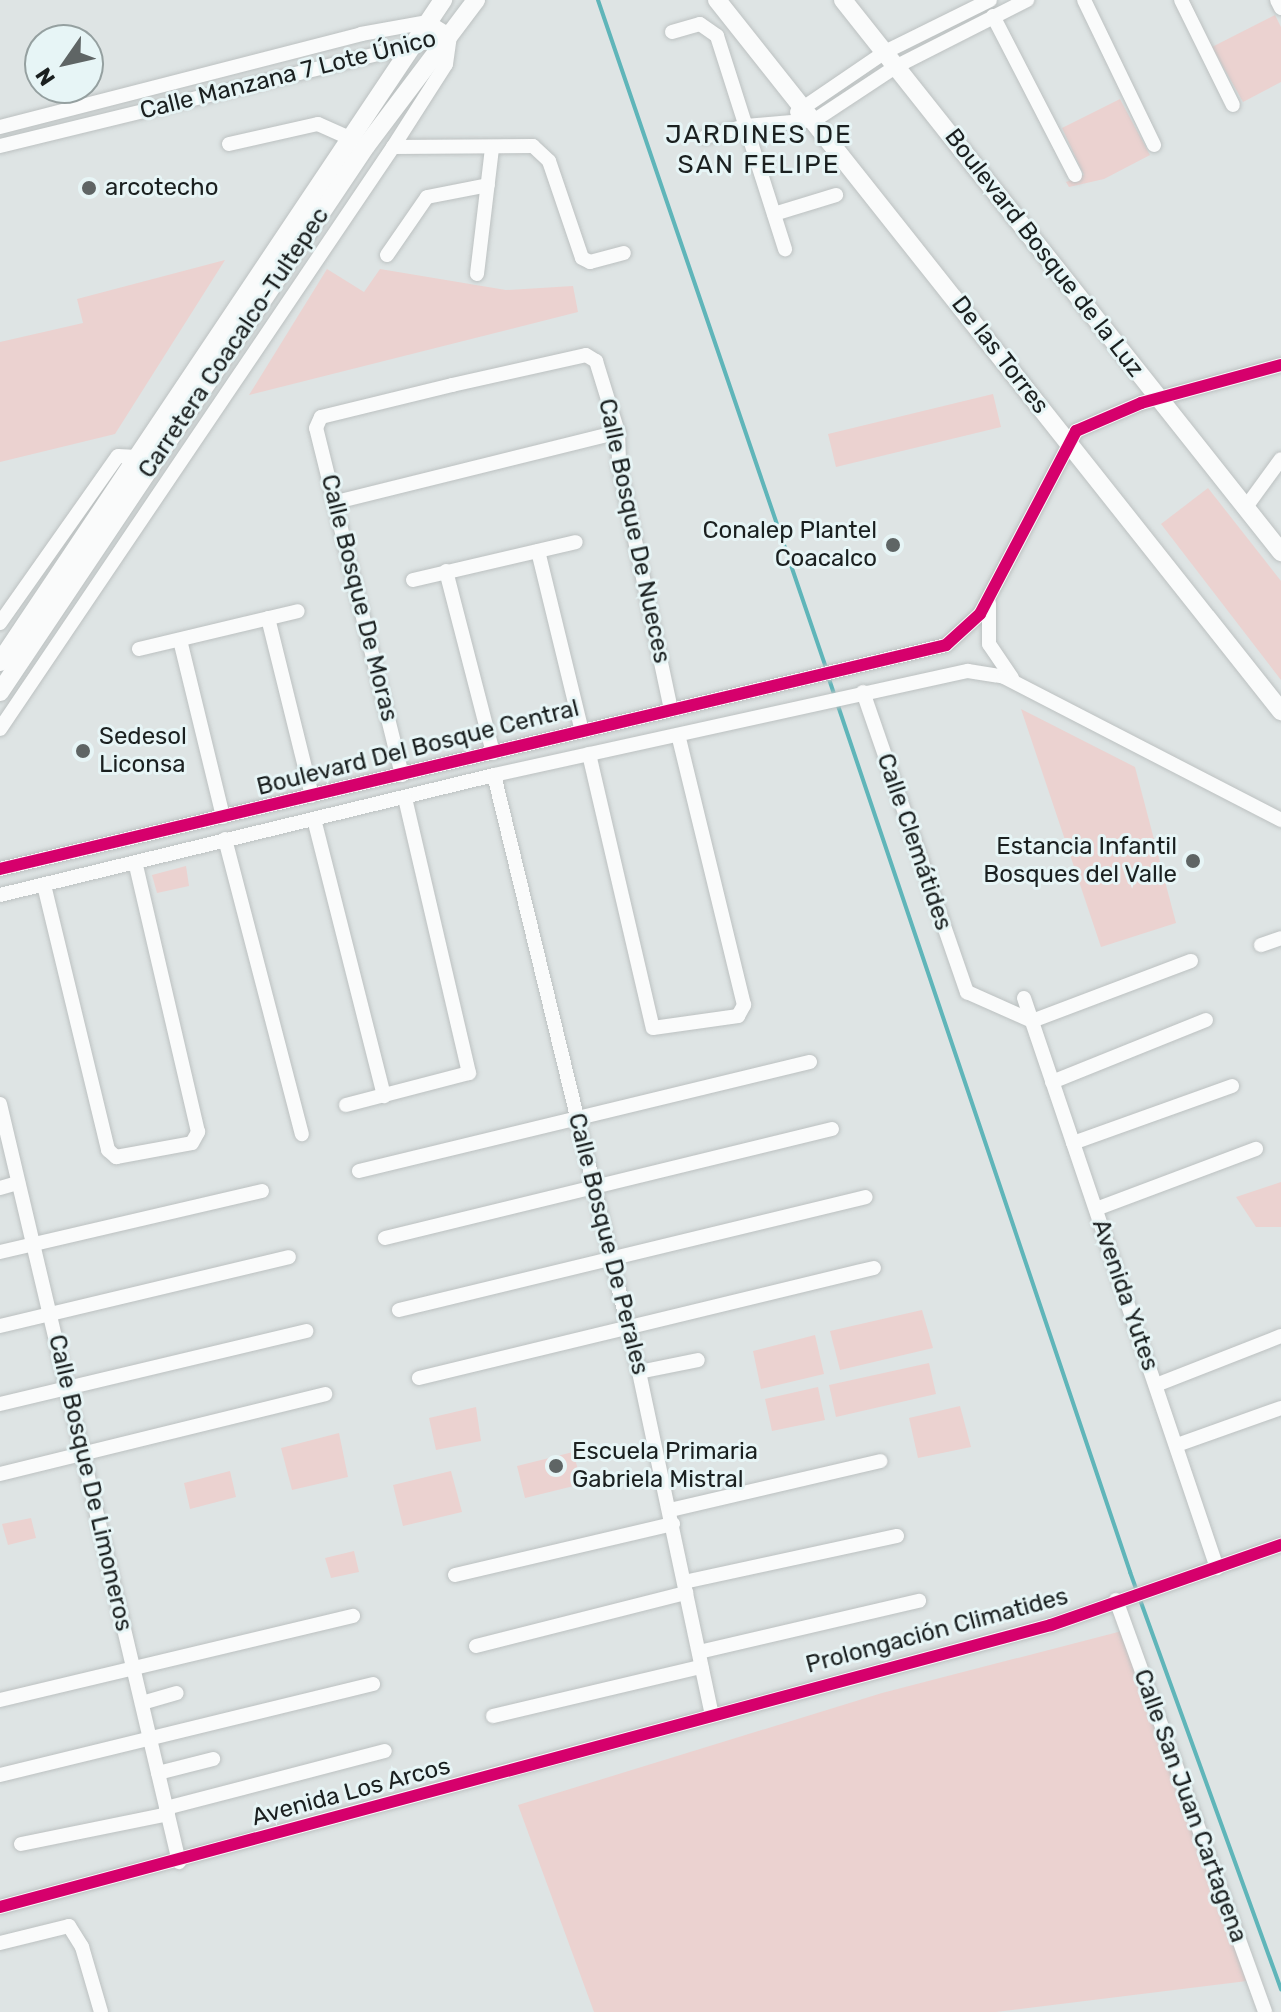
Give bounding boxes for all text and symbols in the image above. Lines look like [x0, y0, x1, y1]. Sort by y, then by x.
north arrow [24, 24, 104, 104]
street label: Calle Manzana 7 Lote Único [137, 24, 439, 126]
text: N [30, 62, 61, 91]
district label: JARDINES DE SAN FELIPE [665, 119, 853, 180]
street label: Boulevard Bosque de la Luz [938, 123, 1150, 383]
place label: arcotecho [105, 174, 219, 202]
marker: arcotecho [80, 179, 98, 197]
street label: Carretera Coacalco-Tultepec [133, 202, 335, 484]
street label: De las Torres [945, 290, 1055, 420]
street label: Calle Bosque De Nueces [592, 396, 676, 666]
street label: Calle Bosque De Moras [314, 472, 404, 724]
place label: Conalep Plantel Coacalco [702, 517, 877, 573]
marker: Conalep Plantel Coacalco [884, 536, 902, 554]
street label: Boulevard Del Bosque Central [254, 694, 582, 802]
place label: Sedesol Liconsa [99, 723, 187, 779]
marker: Sedesol Liconsa [74, 742, 92, 760]
street label: Calle Clemátides [870, 750, 958, 934]
place label: Estancia Infantil Bosques del Valle [982, 833, 1177, 889]
marker: Estancia Infantil Bosques del Valle [1184, 852, 1202, 870]
street label: Calle Bosque De Perales [562, 1110, 654, 1378]
street label: Avenida Yutes [1086, 1215, 1164, 1375]
street label: Calle Bosque De Limoneros [42, 1332, 138, 1634]
place label: Escuela Primaria Gabriela Mistral [572, 1438, 758, 1494]
marker: Escuela Primaria Gabriela Mistral [547, 1457, 565, 1475]
street label: Prolongación Climatides [803, 1582, 1071, 1680]
street label: Calle San Juan Cartagena [1127, 1665, 1253, 1947]
street label: Avenida Los Arcos [248, 1752, 454, 1832]

